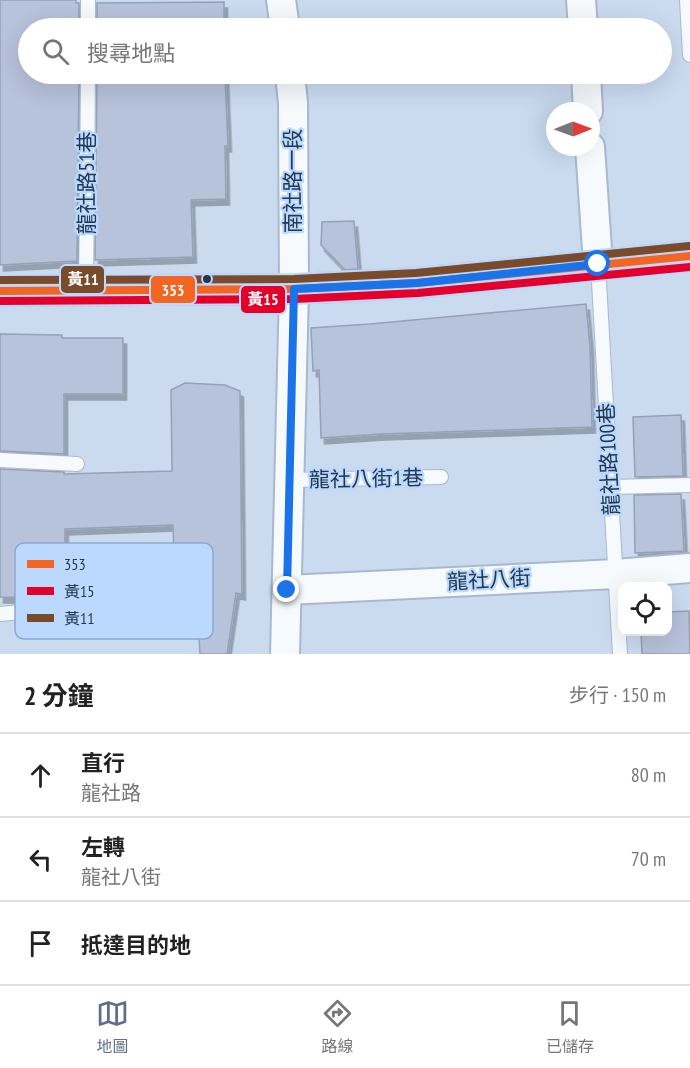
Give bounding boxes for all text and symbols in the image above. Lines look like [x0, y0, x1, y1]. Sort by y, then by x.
search box [18, 18, 672, 84]
icon: search [39, 35, 72, 68]
text: 搜尋地點 [87, 39, 175, 67]
north arrow [546, 102, 600, 156]
street label: 南社路一段 [279, 129, 306, 234]
street label: 龍社路51巷 [73, 132, 100, 234]
route start [584, 250, 610, 276]
line badge: 黃11 [60, 265, 105, 294]
text: 黃11 [67, 269, 99, 289]
unlabelled marker [201, 273, 213, 285]
line badge: 353 [150, 275, 196, 304]
text: 353 [162, 280, 184, 300]
line badge: 黃15 [240, 285, 286, 314]
text: 黃15 [247, 289, 279, 309]
street label: 龍社路100巷 [592, 402, 625, 516]
street label: 龍社八街1巷 [309, 464, 423, 493]
legend [15, 543, 213, 639]
text: 353 [64, 554, 86, 574]
street label: 龍社八街 [446, 564, 532, 595]
route end [273, 576, 299, 602]
text: 黃15 [64, 581, 94, 601]
map controls [618, 582, 672, 636]
button: locate [618, 582, 672, 636]
text: 黃11 [64, 608, 94, 628]
text: 2 分鐘 [24, 679, 94, 712]
text: 步行 · 150 m [569, 682, 666, 708]
text: 直行 [81, 749, 125, 777]
icon: ahead [24, 759, 57, 792]
text: 80 m [631, 762, 666, 788]
text: 龍社路 [81, 780, 141, 806]
text: 左轉 [81, 833, 125, 861]
icon: left [24, 843, 57, 876]
text: 70 m [631, 846, 666, 872]
text: 龍社八街 [81, 864, 161, 890]
icon: arrive [24, 927, 57, 960]
text: 抵達目的地 [81, 931, 191, 959]
tab: 地圖 [96, 997, 129, 1057]
tab: 路線 [321, 997, 354, 1057]
tab: 已儲存 [546, 997, 594, 1057]

